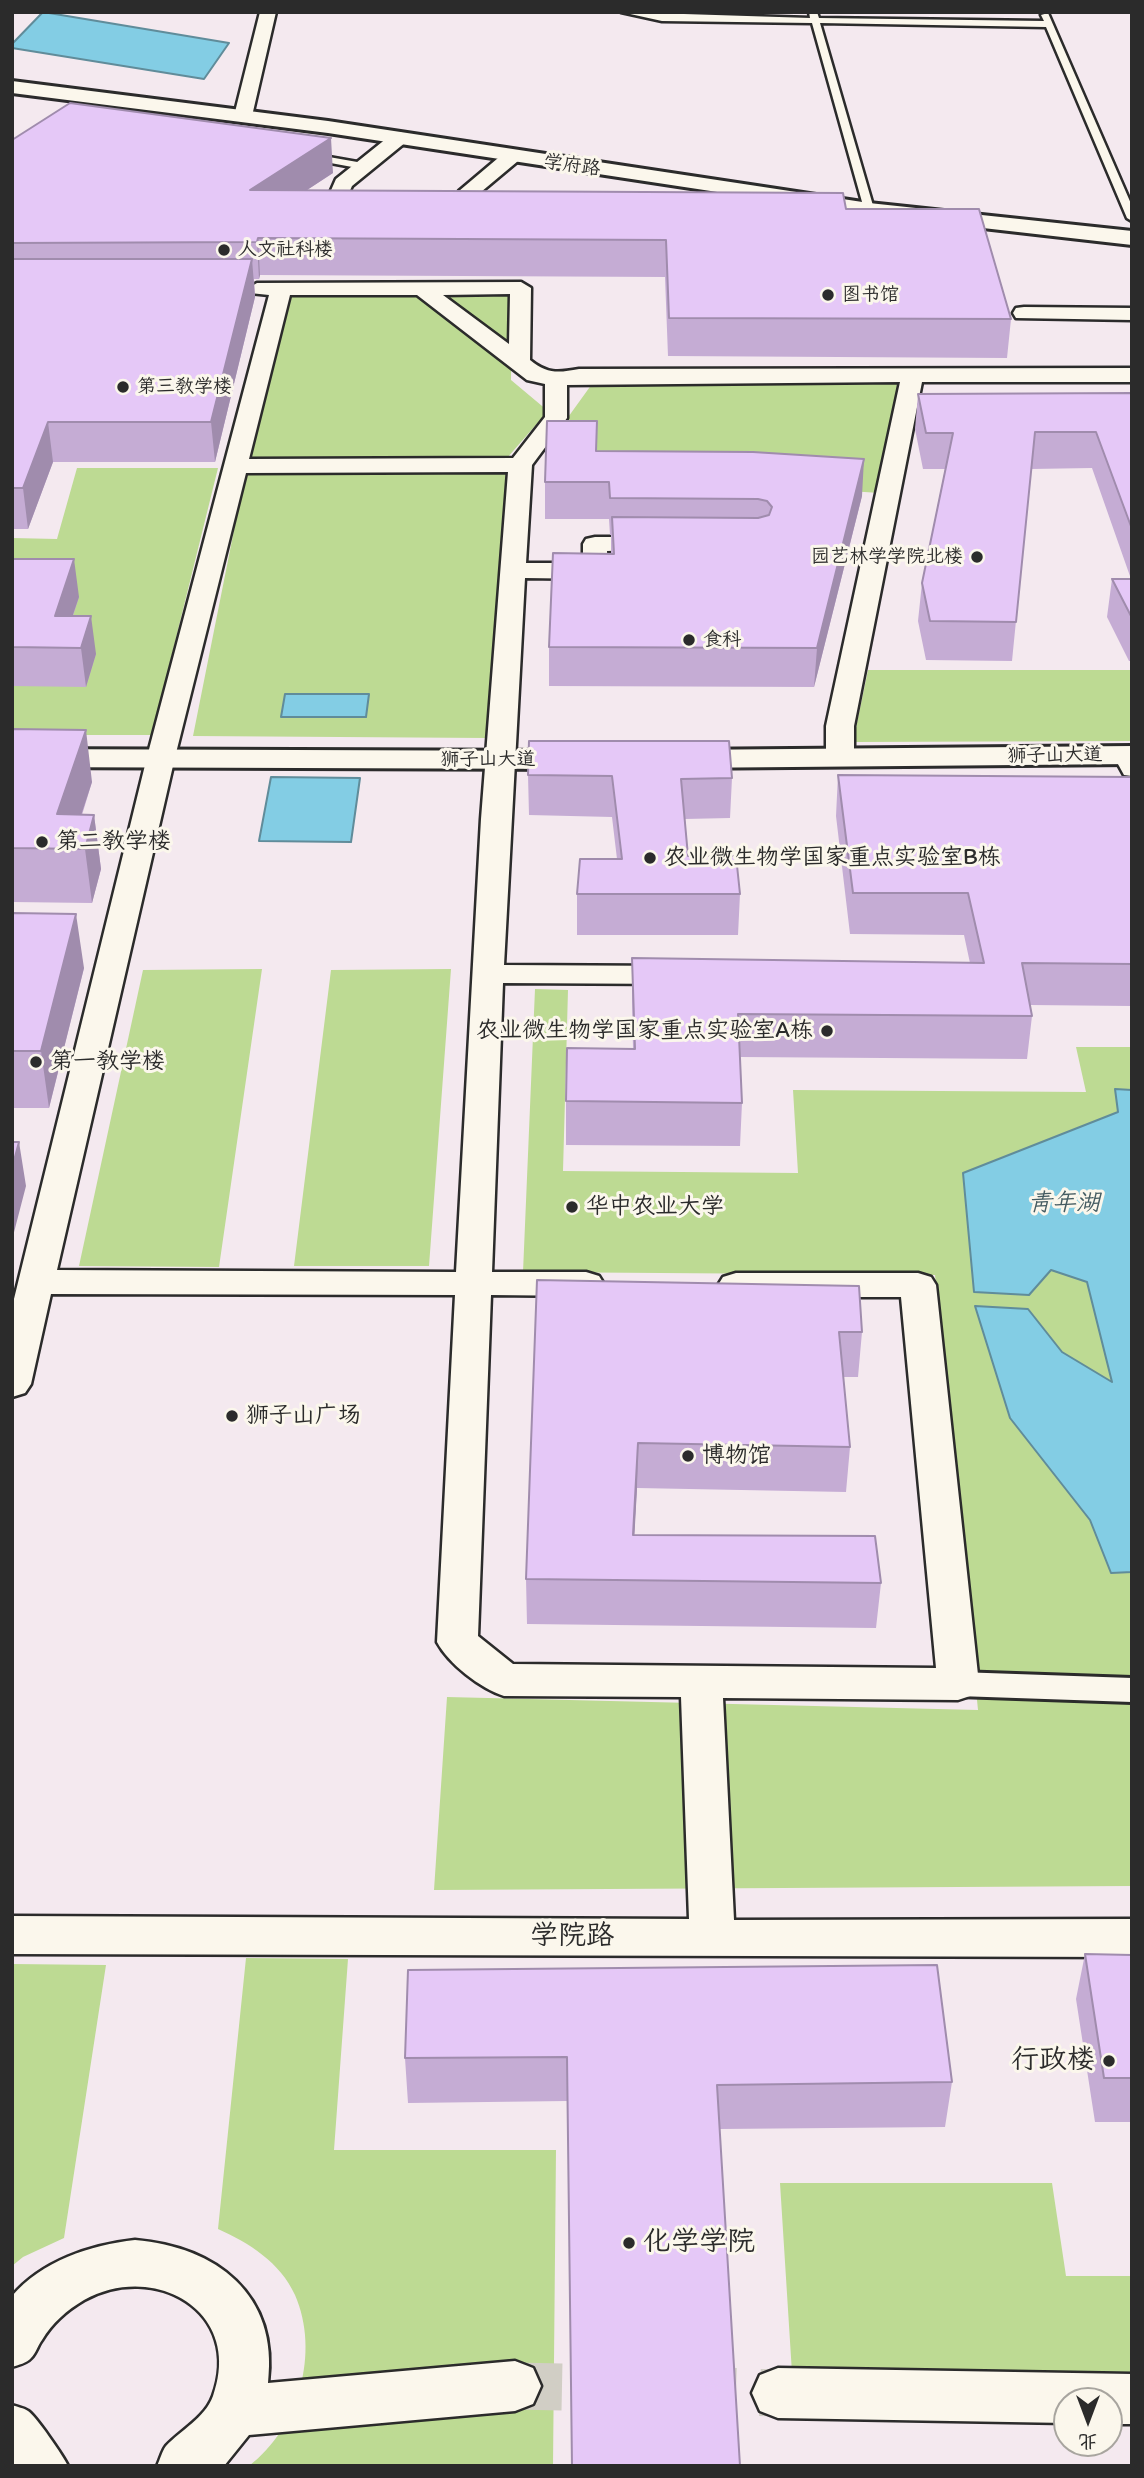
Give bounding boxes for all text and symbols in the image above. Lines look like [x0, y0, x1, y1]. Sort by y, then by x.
street label: 学府路 [542, 151, 602, 181]
place label: 人文社科楼 [238, 239, 333, 261]
marker: 人文社科楼 [216, 242, 232, 258]
place label: 图书馆 [842, 284, 899, 306]
marker: 图书馆 [820, 287, 836, 303]
place label: 第三教学楼 [137, 376, 232, 398]
marker: 第三教学楼 [115, 379, 131, 395]
place label: 园艺林学学院北楼 [811, 546, 963, 568]
marker: 园艺林学学院北楼 [969, 549, 985, 565]
place label: 食科 [703, 629, 741, 651]
marker: 食科 [681, 632, 697, 648]
street label: 狮子山大道 [1007, 744, 1103, 768]
street label: 狮子山大道 [441, 749, 535, 771]
place label: 第二教学楼 [56, 828, 171, 856]
marker: 第二教学楼 [34, 834, 50, 850]
place label: 农业微生物学国家重点实验室B栋 [664, 844, 1001, 872]
marker: 农业微生物学国家重点实验室B栋 [642, 850, 658, 866]
place label: 农业微生物学国家重点实验室A栋 [476, 1017, 813, 1045]
marker: 农业微生物学国家重点实验室A栋 [819, 1023, 835, 1039]
place label: 第一教学楼 [50, 1048, 165, 1076]
marker: 第一教学楼 [28, 1054, 44, 1070]
water label: 青年湖 [1028, 1190, 1100, 1218]
place label: 华中农业大学 [586, 1193, 724, 1221]
marker: 华中农业大学 [564, 1199, 580, 1215]
place label: 狮子山广场 [246, 1402, 361, 1430]
marker: 狮子山广场 [224, 1408, 240, 1424]
place label: 博物馆 [702, 1442, 771, 1470]
marker: 博物馆 [680, 1448, 696, 1464]
street label: 学院路 [530, 1920, 614, 1954]
place label: 行政楼 [1011, 2044, 1095, 2078]
marker: 行政楼 [1101, 2053, 1117, 2069]
place label: 化学学院 [643, 2226, 755, 2260]
marker: 化学学院 [621, 2235, 637, 2251]
north arrow [1053, 2387, 1123, 2457]
text: 北 [1079, 2430, 1098, 2453]

